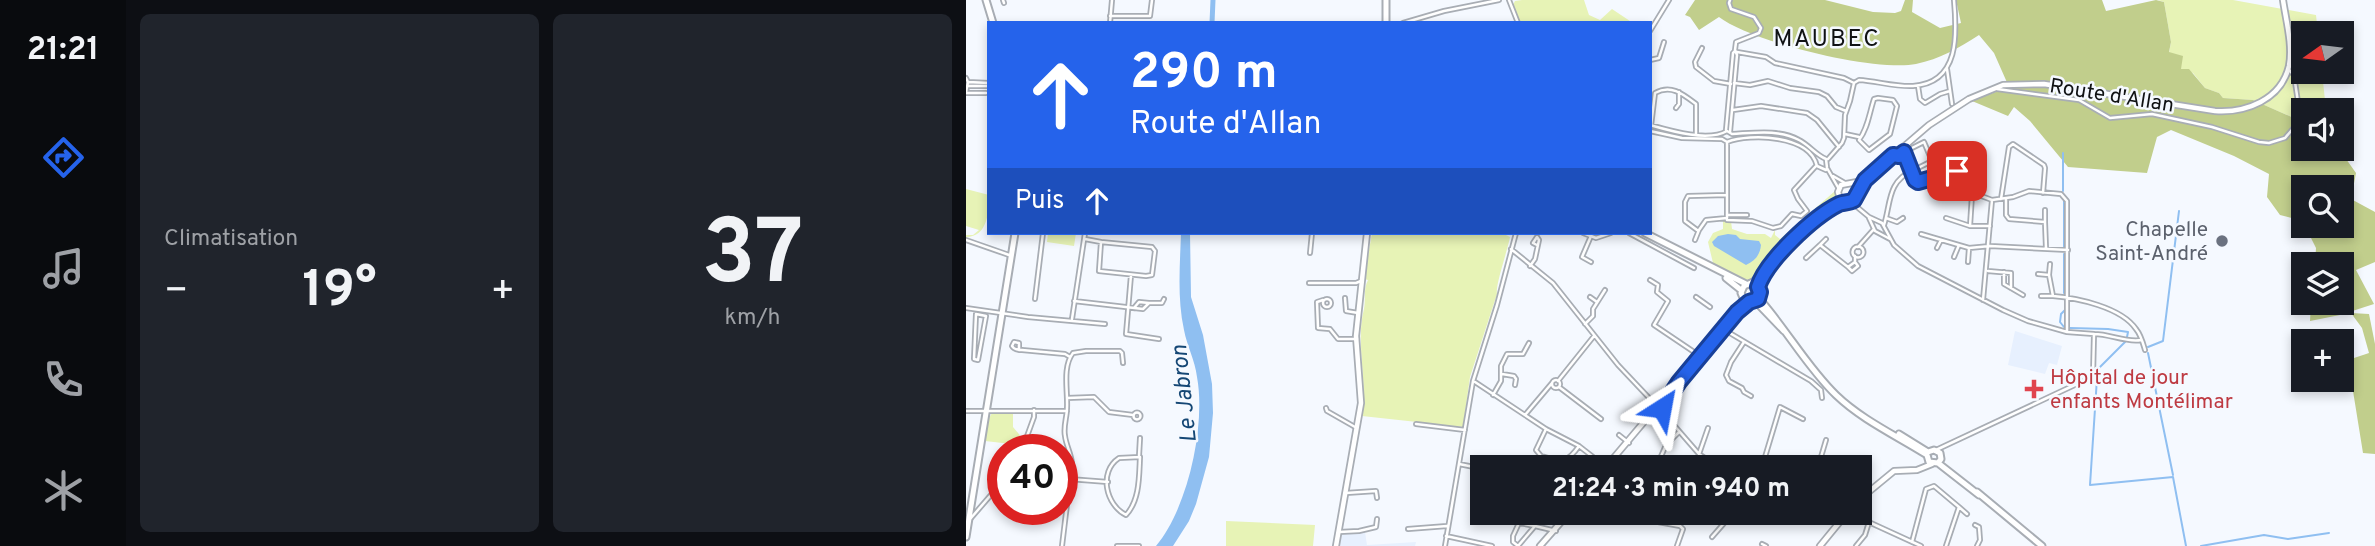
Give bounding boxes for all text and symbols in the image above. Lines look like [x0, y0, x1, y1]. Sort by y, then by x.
north arrow [2291, 21, 2354, 84]
map controls [2291, 21, 2354, 392]
district label: MAUBEC [1773, 25, 1881, 55]
text: 21:21 [27, 31, 99, 71]
text: 290 m [1130, 44, 1278, 106]
icon: ahead [1015, 49, 1106, 140]
street label: Route d'Allan [2048, 73, 2176, 120]
button: sound [2291, 98, 2354, 161]
text: Route d'Allan [1130, 105, 1321, 145]
icon: directions [39, 133, 88, 182]
pin [1927, 141, 1987, 201]
icon: arrive [1938, 152, 1976, 190]
button: search [2291, 175, 2354, 238]
icon: ahead [1078, 182, 1116, 220]
text: Puis [1015, 185, 1064, 218]
text: 37 [702, 201, 803, 316]
place label: Chapelle Saint-André [2095, 217, 2208, 268]
text: Climatisation [164, 225, 298, 254]
marker: Chapelle Saint-André [2214, 233, 2230, 249]
icon: music [39, 244, 88, 293]
button: layers [2291, 252, 2354, 315]
text: 19° [302, 259, 377, 325]
text: − [164, 268, 189, 317]
text: + [490, 268, 515, 317]
text: km/h [725, 304, 780, 333]
button: + [2291, 329, 2354, 392]
water label: Le Jabron [1166, 343, 1205, 444]
icon: phone [39, 355, 88, 404]
place label: Hôpital de jour enfants Montélimar [2050, 365, 2233, 416]
position arrow [1625, 371, 1699, 445]
marker: Hôpital de jour enfants Montélimar [2024, 379, 2044, 399]
speed limit sign: 40 [987, 434, 1078, 525]
icon: climate [39, 466, 88, 515]
text: 21:24 · 3 min · 940 m [1552, 473, 1790, 506]

